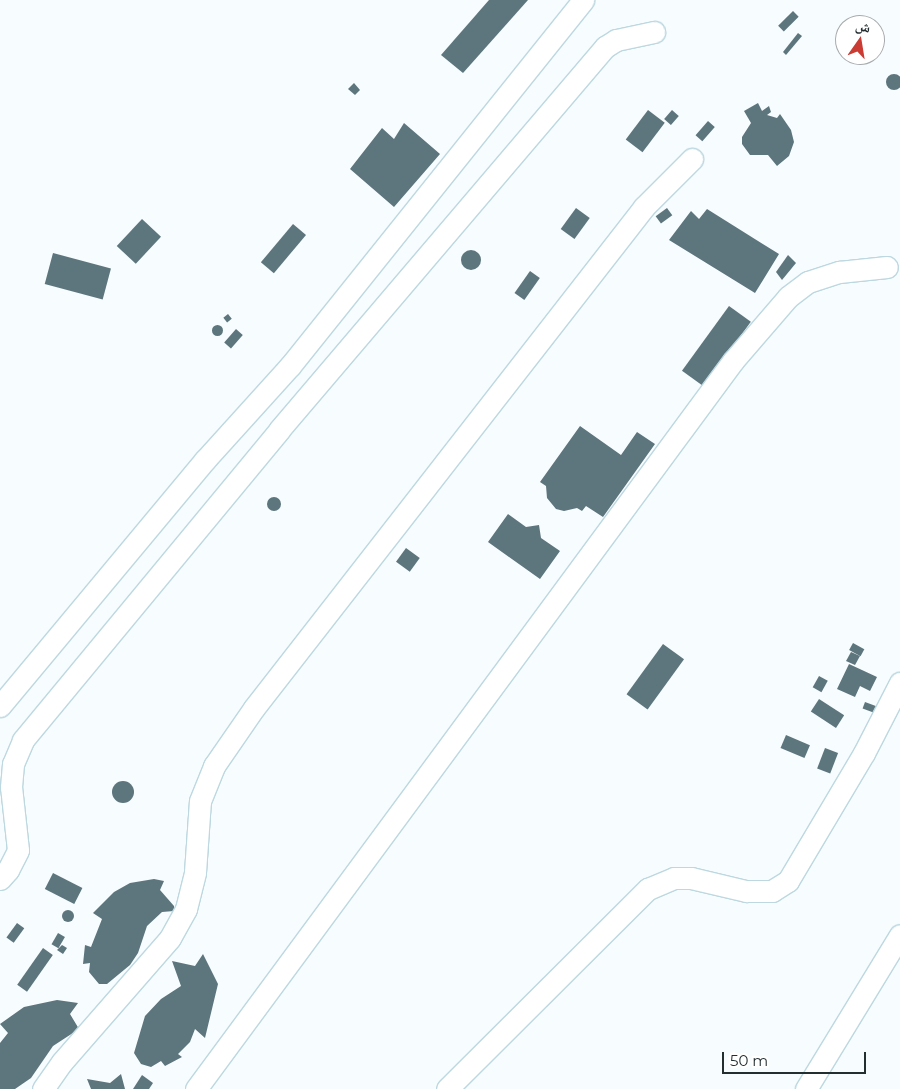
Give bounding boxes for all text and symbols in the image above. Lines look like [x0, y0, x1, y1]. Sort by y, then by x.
north arrow [835, 15, 885, 65]
text: ش [854, 16, 872, 37]
scale bar [725, 1042, 869, 1074]
text: 50 m [730, 1051, 768, 1070]

